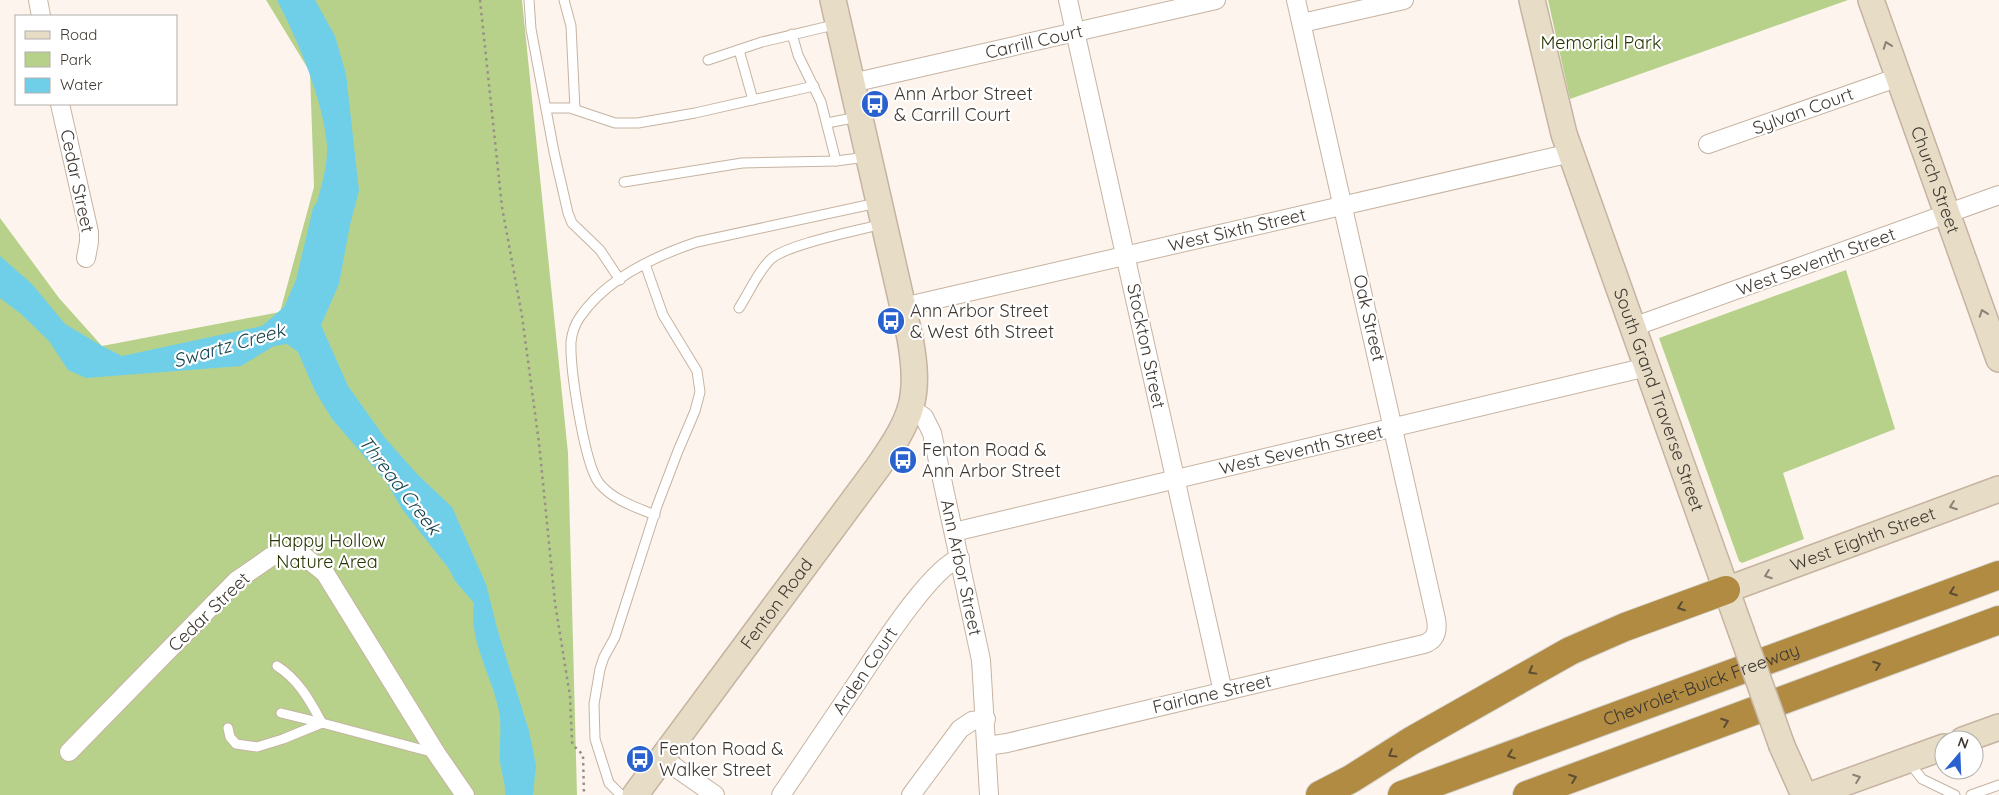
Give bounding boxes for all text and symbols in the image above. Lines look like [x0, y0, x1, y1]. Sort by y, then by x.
legend [15, 15, 178, 105]
street label: Carrill Court [983, 19, 1085, 64]
text: Road [60, 25, 97, 44]
park label: Memorial Park [1540, 31, 1662, 54]
one-way arrow [1883, 41, 1893, 50]
text: Park [60, 50, 92, 69]
text: Water [60, 75, 103, 94]
place label: Ann Arbor Street & Carrill Court [894, 82, 1033, 126]
street label: Sylvan Court [1749, 82, 1856, 139]
bus stop icon: Ann Arbor Street & Carrill Court [860, 89, 890, 119]
street label: Church Street [1906, 123, 1965, 237]
street label: Cedar Street [55, 127, 100, 235]
street label: West Sixth Street [1166, 202, 1308, 257]
street label: West Seventh Street [1733, 222, 1898, 301]
street label: Oak Street [1348, 272, 1391, 364]
street label: Stockton Street [1122, 281, 1171, 411]
street label: South Grand Traverse Street [1609, 285, 1709, 514]
place label: Ann Arbor Street & West 6th Street [910, 299, 1054, 343]
bus stop icon: Ann Arbor Street & West 6th Street [876, 306, 906, 336]
one-way arrow [1979, 310, 1989, 318]
water label: Swartz Creek [170, 317, 290, 372]
street label: West Seventh Street [1217, 419, 1385, 480]
water label: Thread Creek [354, 431, 447, 541]
place label: Fenton Road & Ann Arbor Street [922, 438, 1061, 482]
bus stop icon: Fenton Road & Ann Arbor Street [888, 445, 918, 475]
street label: Ann Arbor Street [936, 497, 987, 638]
one-way arrow [1949, 500, 1958, 510]
street label: West Eighth Street [1787, 502, 1938, 576]
park label: Happy Hollow Nature Area [268, 529, 386, 573]
street label: Fenton Road [735, 553, 817, 653]
street label: Cedar Street [163, 567, 254, 656]
one-way arrow [1764, 569, 1773, 579]
one-way arrow [1949, 586, 1958, 596]
one-way arrow [1677, 601, 1685, 611]
street label: Arden Court [827, 623, 902, 719]
street label: Chevrolet-Buick Freeway [1600, 638, 1803, 731]
one-way arrow [1873, 661, 1881, 671]
one-way arrow [1528, 665, 1537, 675]
street label: Fairlane Street [1150, 669, 1274, 718]
one-way arrow [1720, 718, 1729, 728]
north arrow [1934, 730, 1984, 780]
text: N [1955, 733, 1971, 753]
place label: Fenton Road & Walker Street [659, 737, 784, 781]
bus stop icon: Fenton Road & Walker Street [625, 744, 655, 774]
one-way arrow [1388, 747, 1397, 757]
one-way arrow [1507, 749, 1516, 759]
one-way arrow [1568, 774, 1576, 784]
one-way arrow [1852, 774, 1861, 784]

